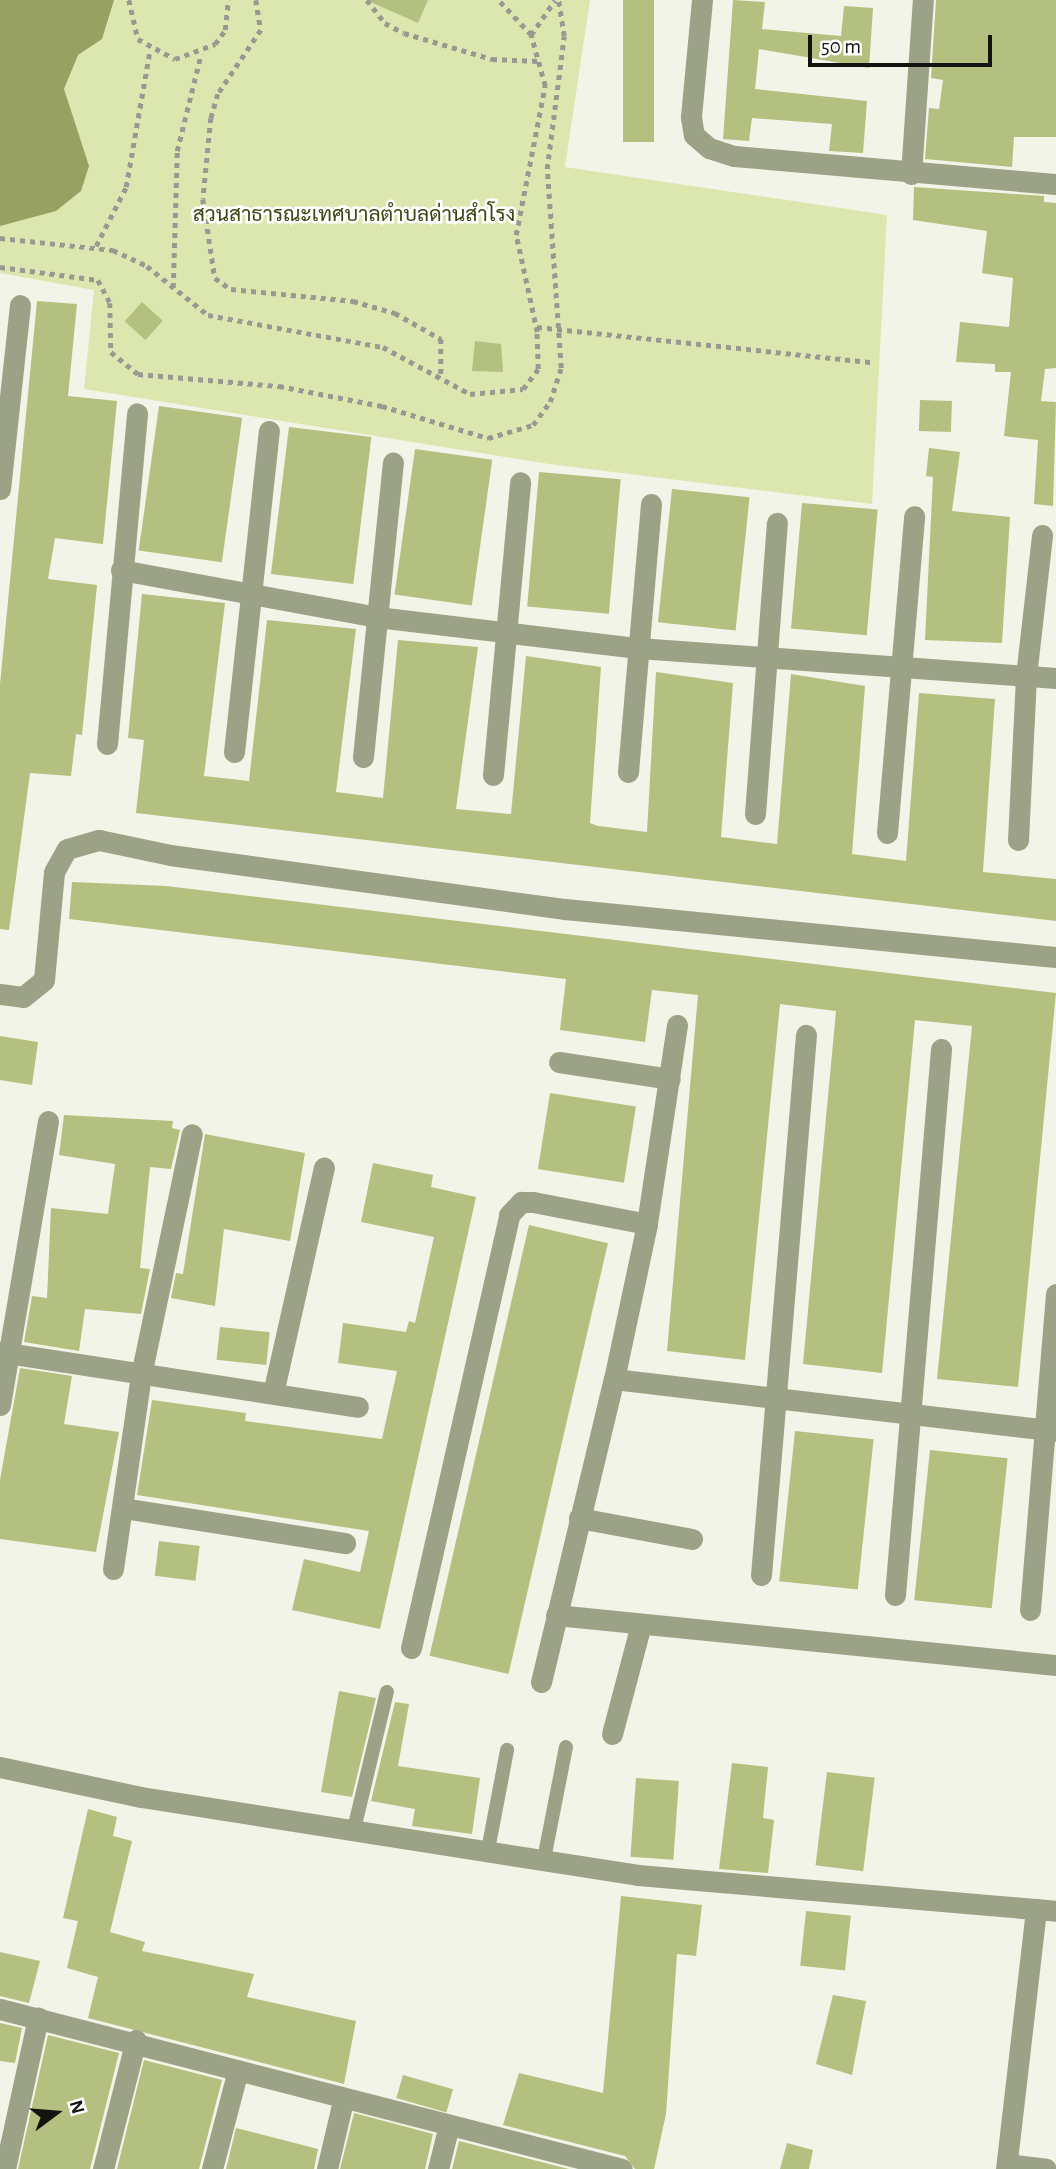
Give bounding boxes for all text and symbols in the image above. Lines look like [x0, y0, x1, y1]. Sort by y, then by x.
scale bar [811, 21, 995, 65]
text: 50 m [821, 36, 861, 57]
park label: สวนสาธารณะเทศบาลตำบลด่านสำโรง [193, 202, 515, 228]
north arrow [21, 2078, 91, 2148]
text: N [66, 2098, 88, 2116]

